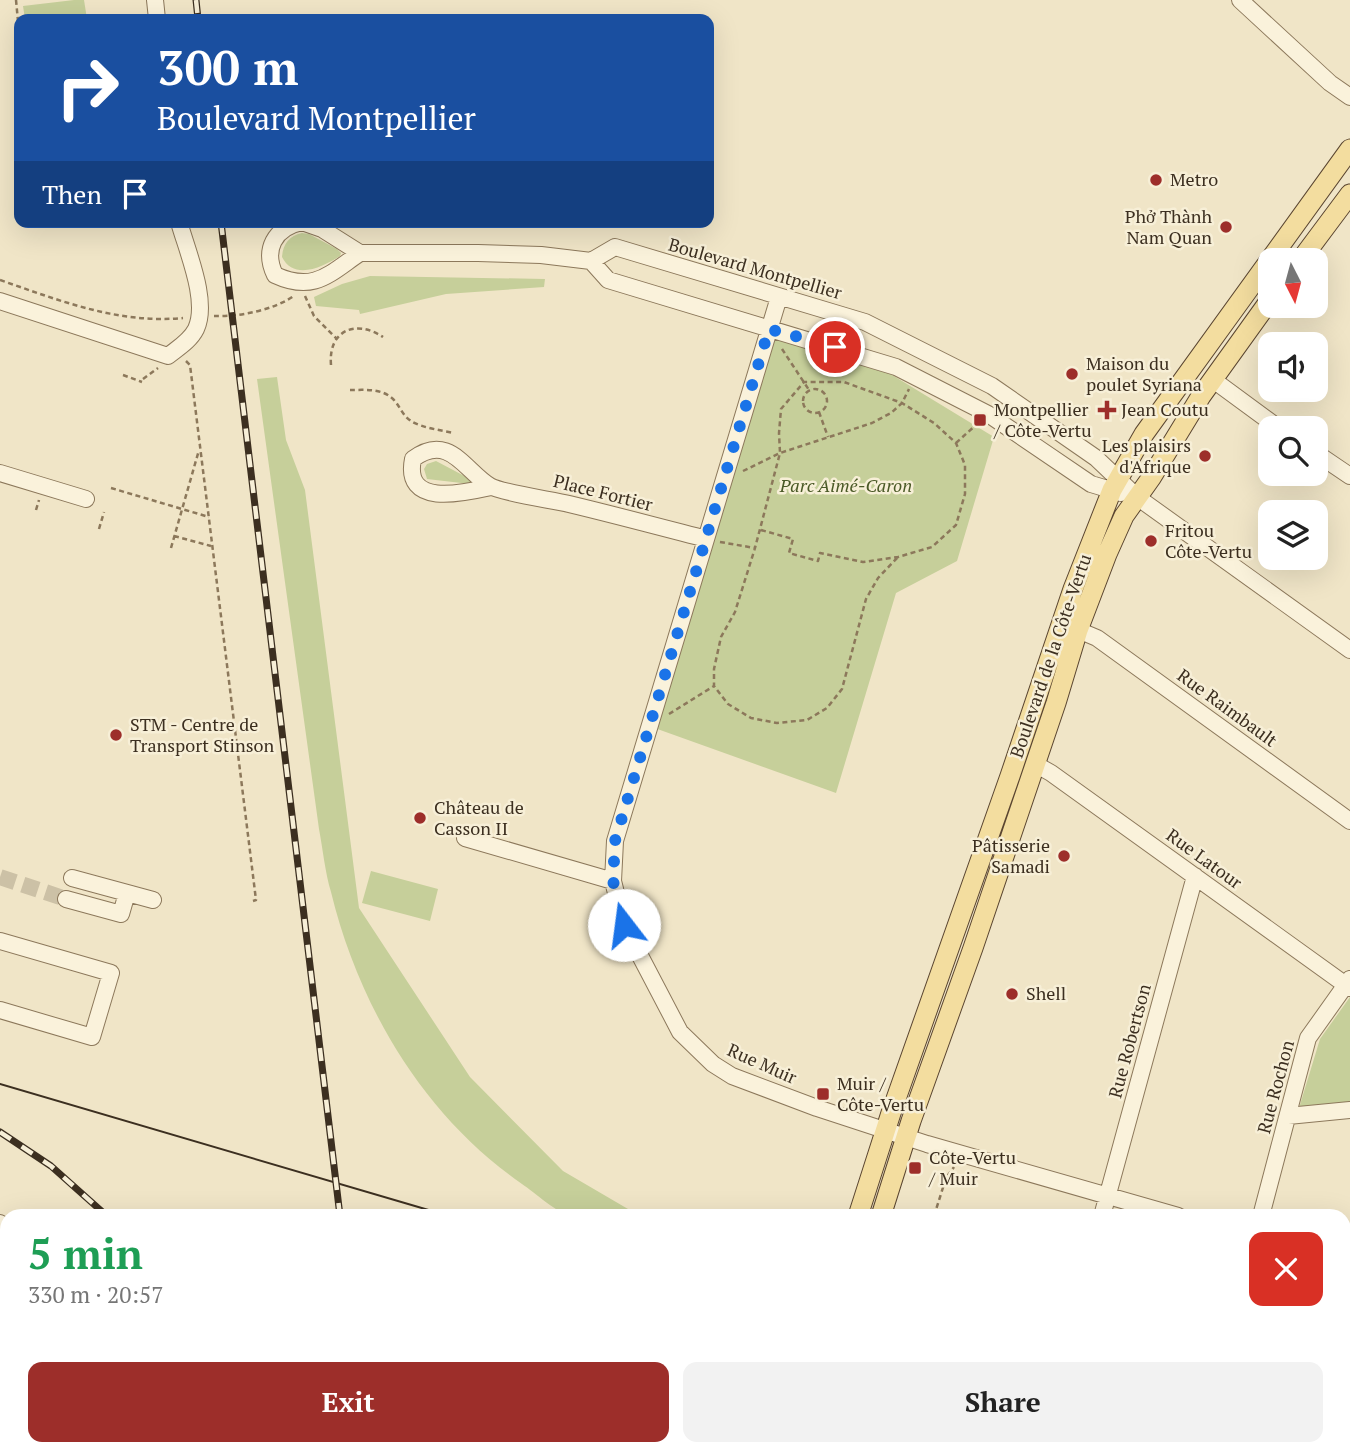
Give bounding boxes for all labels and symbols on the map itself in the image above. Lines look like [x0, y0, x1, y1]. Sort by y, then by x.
place label: Metro [1170, 167, 1218, 191]
marker: Metro [1148, 172, 1164, 188]
place label: Phở Thành Nam Quan [1125, 204, 1212, 249]
marker: Phở Thành Nam Quan [1218, 219, 1234, 235]
street label: Boulevard Montpellier [666, 232, 845, 304]
north arrow [1258, 248, 1328, 318]
pin [805, 317, 865, 377]
place label: Maison du poulet Syriana [1086, 351, 1202, 396]
marker: Maison du poulet Syriana [1064, 366, 1080, 382]
place label: Montpellier / Côte-Vertu [993, 397, 1092, 442]
place label: Jean Coutu [1121, 397, 1209, 421]
marker: Jean Coutu [1099, 402, 1115, 418]
marker: Montpellier / Côte-Vertu [972, 412, 988, 428]
place label: Les plaisirs d'Afrique [1102, 433, 1191, 478]
marker: Les plaisirs d'Afrique [1197, 448, 1213, 464]
street label: Place Fortier [551, 468, 655, 516]
park label: Parc Aimé-Caron [779, 473, 912, 497]
place label: Fritou Côte-Vertu [1165, 518, 1252, 563]
marker: Fritou Côte-Vertu [1143, 533, 1159, 549]
street label: Boulevard de la Côte-Vertu [1004, 550, 1096, 761]
street label: Rue Raimbault [1173, 663, 1283, 752]
place label: STM - Centre de Transport Stinson [130, 712, 274, 757]
marker: STM - Centre de Transport Stinson [108, 727, 124, 743]
place label: Château de Casson II [434, 795, 524, 840]
marker: Château de Casson II [412, 810, 428, 826]
street label: Rue Latour [1162, 823, 1247, 894]
place label: Pâtisserie Samadi [972, 833, 1050, 878]
marker: Pâtisserie Samadi [1056, 848, 1072, 864]
position arrow [587, 888, 661, 962]
place label: Shell [1026, 981, 1066, 1005]
street label: Rue Robertson [1102, 981, 1156, 1100]
marker: Shell [1004, 986, 1020, 1002]
street label: Rue Muir [724, 1037, 801, 1089]
street label: Rue Rochon [1251, 1037, 1299, 1136]
place label: Muir / Côte-Vertu [837, 1071, 924, 1116]
marker: Muir / Côte-Vertu [815, 1086, 831, 1102]
place label: Côte-Vertu / Muir [928, 1145, 1016, 1190]
marker: Côte-Vertu / Muir [907, 1160, 923, 1176]

